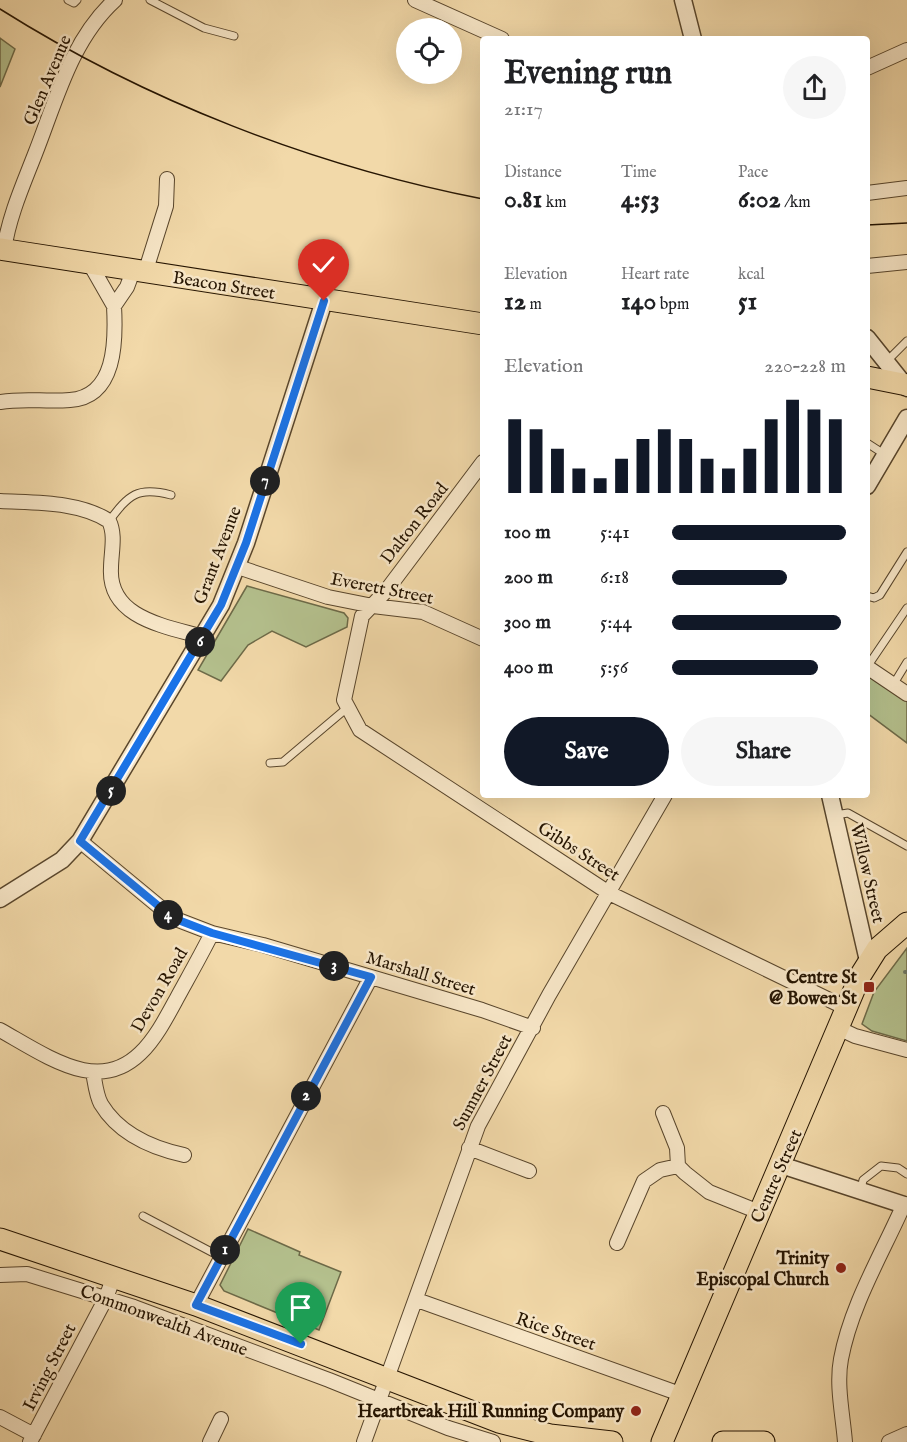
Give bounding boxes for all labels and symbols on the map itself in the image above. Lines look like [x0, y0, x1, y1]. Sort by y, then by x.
street label: Glen Avenue [19, 32, 78, 129]
pin [298, 239, 349, 301]
street label: Beacon Street [171, 267, 277, 306]
pin: 7 [250, 466, 280, 496]
street label: Dalton Road [376, 478, 454, 569]
street label: Grant Avenue [189, 503, 248, 608]
street label: Everett Street [328, 568, 435, 611]
pin: 6 [185, 627, 215, 657]
pin: 5 [96, 776, 126, 806]
street label: Gibbs Street [533, 817, 624, 887]
street label: Willow Street [844, 821, 889, 925]
pin: 4 [153, 900, 183, 930]
street label: Devon Road [127, 944, 194, 1037]
street label: Marshall Street [363, 947, 478, 1002]
pin: 3 [319, 951, 349, 981]
place label: Centre St @ Bowen St [769, 967, 858, 1011]
marker: Centre St @ Bowen St [862, 980, 876, 994]
street label: Sumner Street [448, 1031, 518, 1135]
pin: 2 [291, 1081, 321, 1111]
street label: Centre Street [746, 1126, 808, 1227]
pin: 1 [210, 1235, 240, 1265]
place label: Trinity Episcopal Church [696, 1248, 830, 1292]
marker: Trinity Episcopal Church [834, 1261, 848, 1275]
street label: Commonwealth Avenue [77, 1280, 250, 1362]
pin [275, 1282, 326, 1344]
street label: Rice Street [513, 1308, 598, 1357]
street label: Irving Street [18, 1320, 82, 1415]
place label: Heartbreak Hill Running Company [358, 1401, 625, 1424]
marker: Heartbreak Hill Running Company [629, 1404, 643, 1418]

